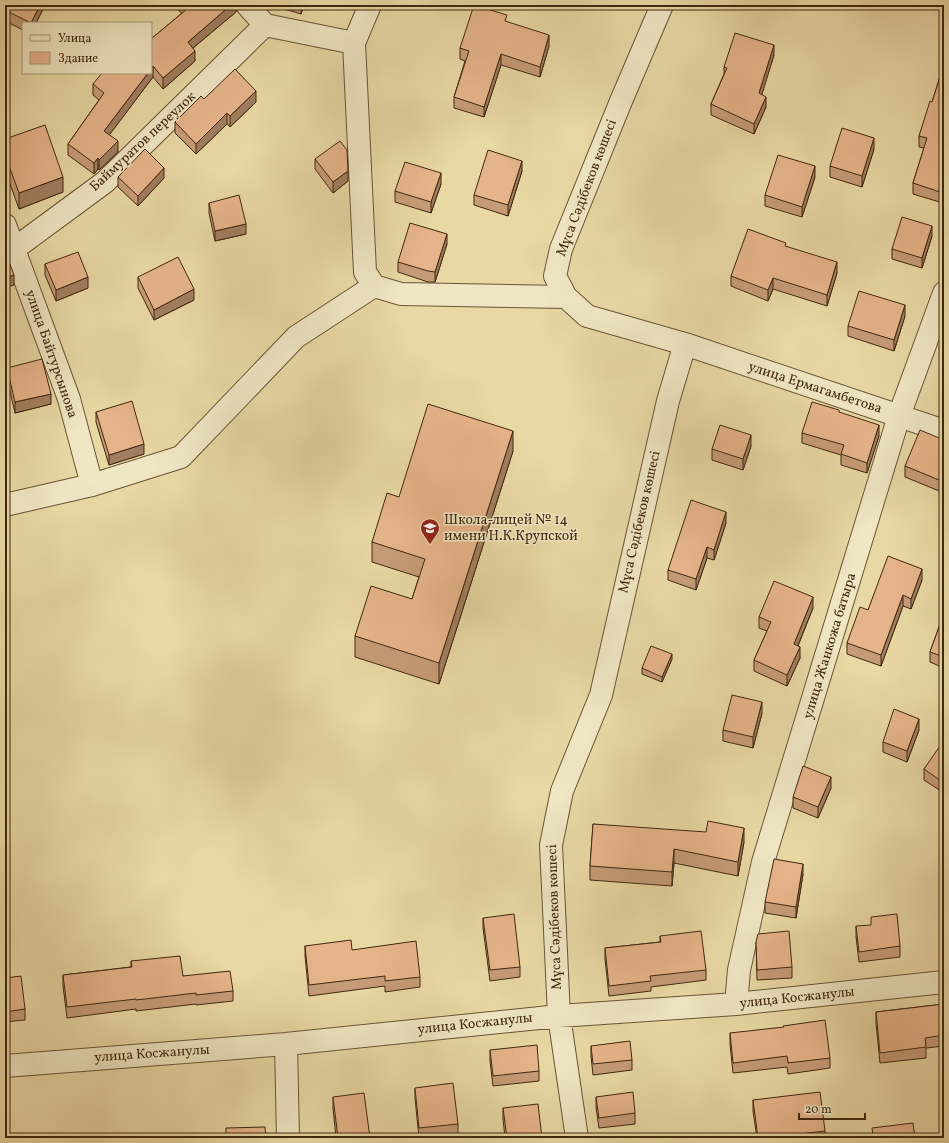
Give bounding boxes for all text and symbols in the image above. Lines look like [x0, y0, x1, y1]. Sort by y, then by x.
legend [22, 22, 152, 74]
text: Улица [58, 31, 91, 47]
text: Здание [58, 51, 98, 67]
street label: Баймуратов переулок [86, 87, 201, 196]
street label: Мұса Сәдібеков көшесі [552, 117, 622, 259]
street label: улица Байтурсынова [20, 287, 82, 421]
street label: улица Ермагамбетова [746, 357, 884, 419]
street label: Мұса Сәдібеков көшесі [614, 449, 666, 595]
place label: Школа-лицей № 14 имени Н.К.Крупской [444, 511, 578, 546]
school or university icon: Школа-лицей № 14 имени Н.К.Крупской [419, 517, 441, 545]
street label: улица Жанкожа батыра [799, 571, 861, 721]
street label: Мұса Сәдібеков көшесі [543, 844, 567, 990]
street label: улица Косжанулы [739, 982, 856, 1013]
street label: улица Косжанулы [417, 1008, 534, 1039]
street label: улица Косжанулы [94, 1040, 210, 1068]
scale bar [799, 1095, 865, 1121]
text: 20 m [805, 1102, 832, 1118]

